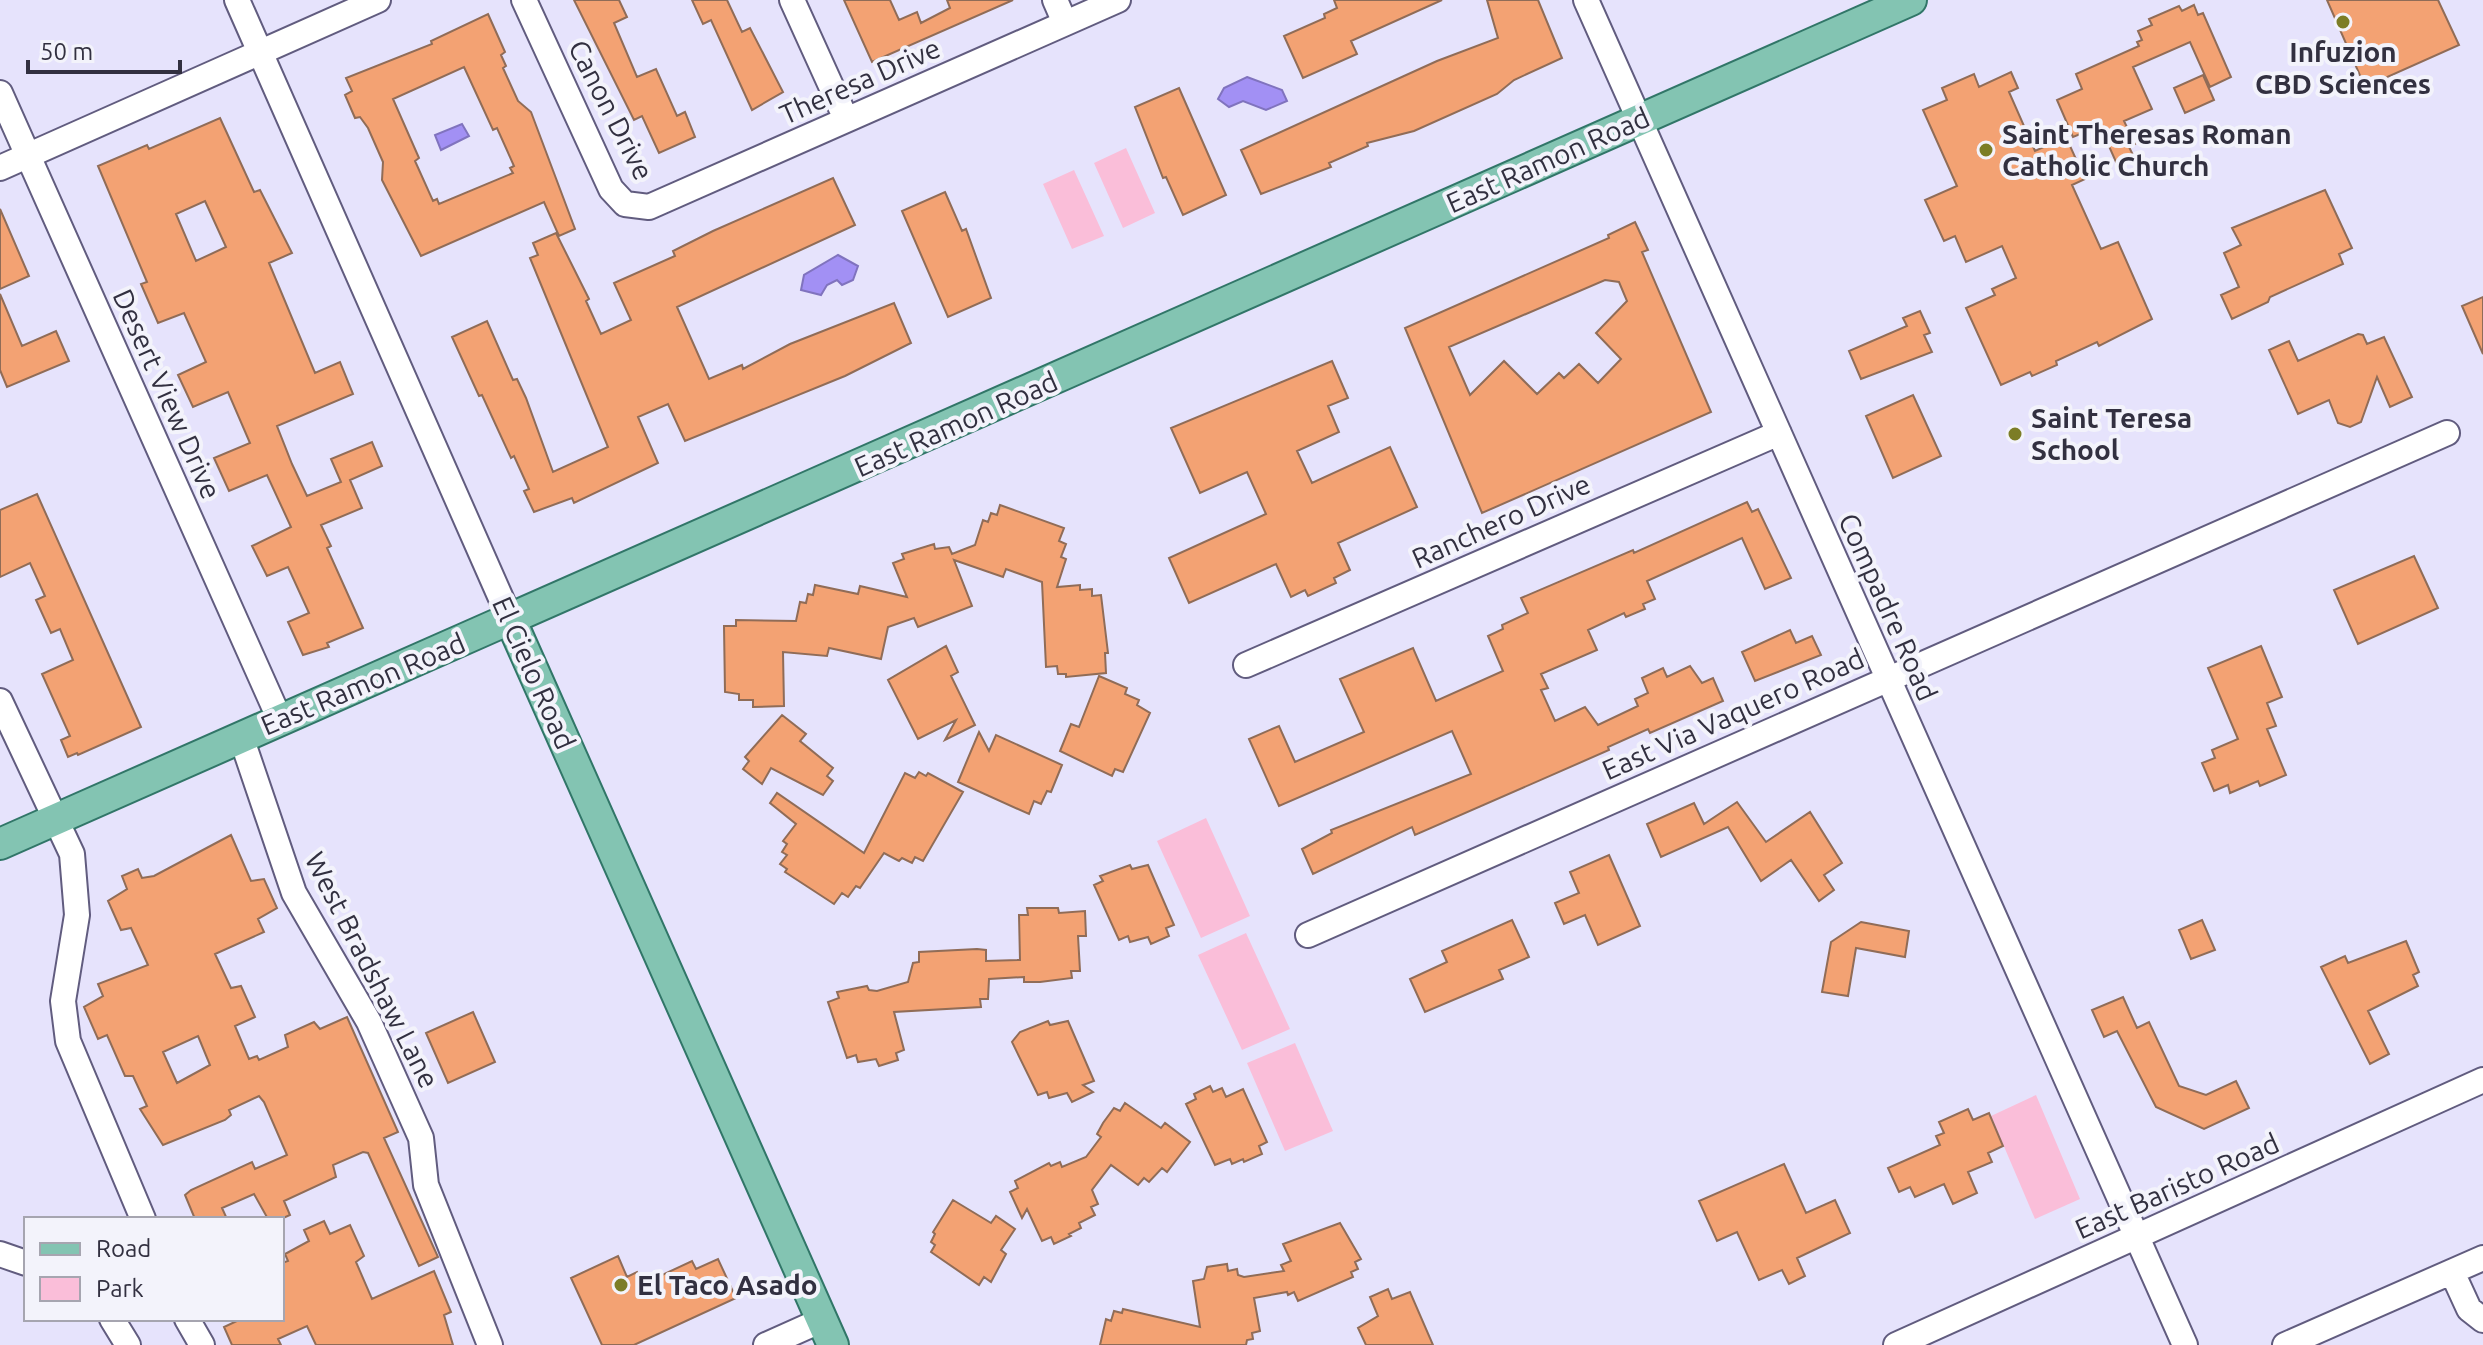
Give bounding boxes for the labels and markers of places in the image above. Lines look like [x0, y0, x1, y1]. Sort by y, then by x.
marker: Infuzion CBD Sciences [2334, 13, 2352, 31]
place label: Infuzion CBD Sciences [2255, 36, 2431, 99]
place label: Saint Theresas Roman Catholic Church [2002, 118, 2292, 181]
marker: Saint Theresas Roman Catholic Church [1977, 141, 1995, 159]
place label: Saint Teresa School [2031, 402, 2192, 465]
marker: Saint Teresa School [2006, 425, 2024, 443]
place label: El Taco Asado [637, 1269, 818, 1300]
marker: El Taco Asado [612, 1276, 630, 1294]

